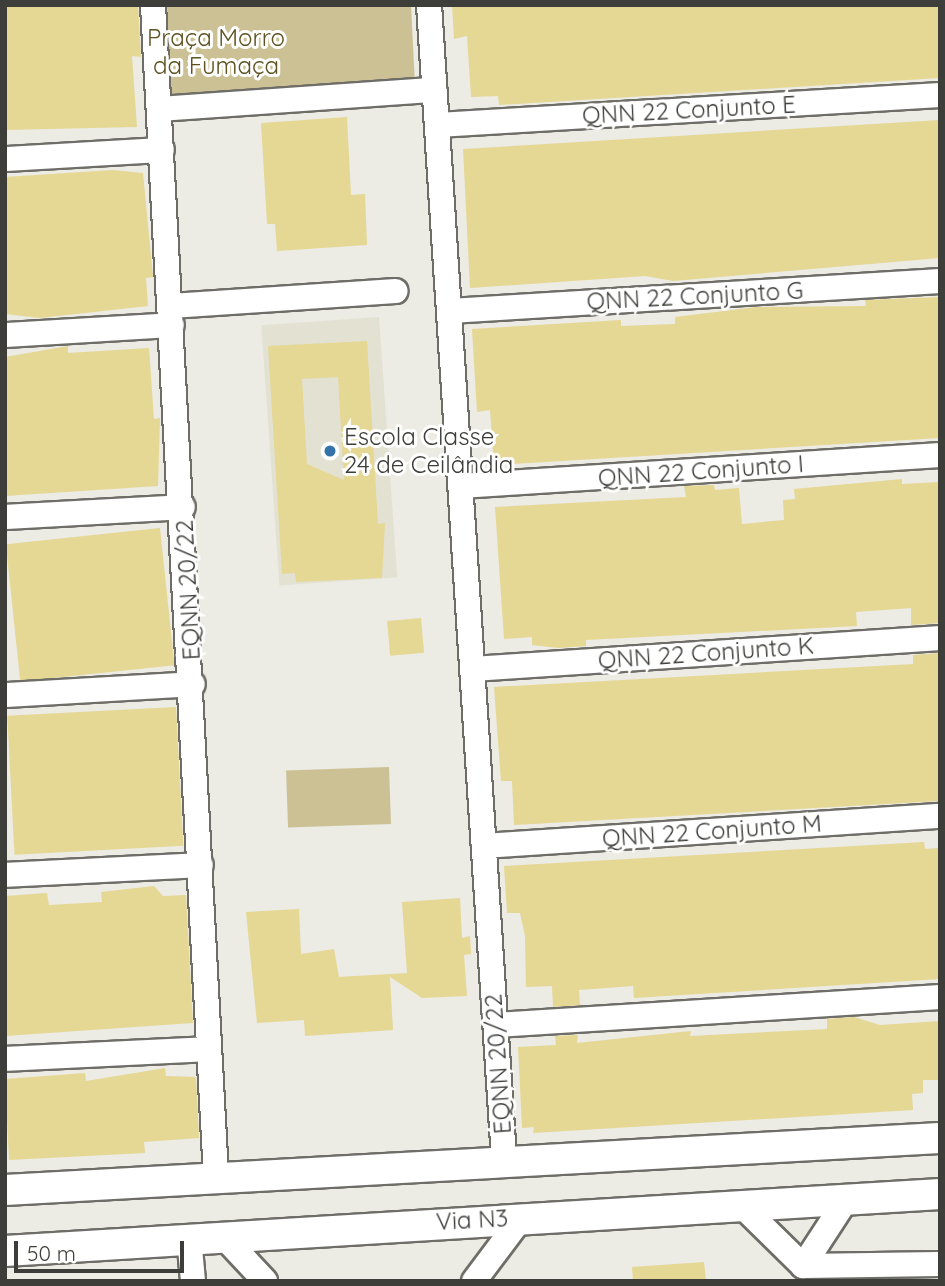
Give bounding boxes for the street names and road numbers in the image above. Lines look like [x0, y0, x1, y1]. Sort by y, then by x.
street label: QNN 22 Conjunto E [581, 90, 797, 130]
street label: QNN 22 Conjunto G [586, 276, 804, 316]
street label: QNN 22 Conjunto I [597, 449, 805, 493]
street label: EQNN 20/22 [170, 519, 206, 661]
street label: QNN 22 Conjunto K [597, 631, 815, 675]
street label: QNN 22 Conjunto M [601, 809, 823, 853]
street label: EQNN 20/22 [479, 993, 517, 1135]
street label: Via N3 [435, 1204, 509, 1236]

